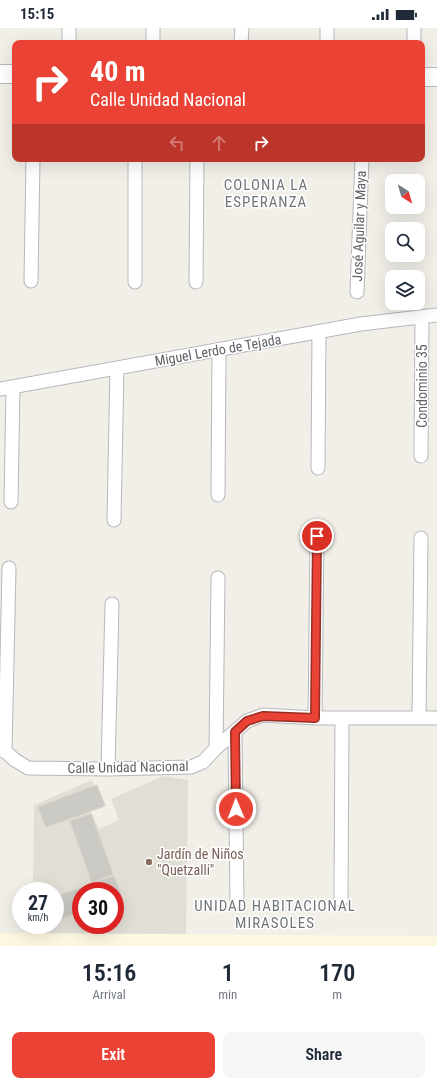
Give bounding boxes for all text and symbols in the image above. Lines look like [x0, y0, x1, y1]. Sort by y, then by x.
text: 15:15 [20, 5, 54, 23]
text: 40 m [90, 55, 146, 88]
icon: right [24, 56, 76, 108]
text: Calle Unidad Nacional [90, 89, 246, 110]
icon: left [166, 132, 188, 154]
icon: ahead [208, 132, 230, 154]
icon: right [250, 132, 272, 154]
street label: José Aguilar y Maya [349, 170, 369, 282]
north arrow [385, 174, 425, 214]
map controls [385, 174, 425, 310]
district label: COLONIA LA ESPERANZA [224, 176, 308, 211]
button: search [385, 222, 425, 262]
button: layers [385, 270, 425, 310]
street label: Miguel Lerdo de Tejada [154, 331, 282, 369]
street label: Condominio 35 [414, 344, 430, 428]
pin [300, 519, 334, 553]
icon: arrive [306, 525, 328, 547]
street label: Calle Unidad Nacional [67, 758, 189, 776]
position arrow [215, 788, 257, 830]
place label: Jardín de Niños "Quetzalli" [157, 846, 244, 878]
marker: Jardín de Niños "Quetzalli" [144, 857, 154, 867]
speed limit sign: 30 [72, 882, 124, 934]
text: 27 [28, 891, 48, 915]
district label: UNIDAD HABITACIONAL MIRASOLES [194, 897, 356, 932]
text: km/h [28, 912, 48, 923]
text: 15:16 [82, 959, 136, 987]
text: 1 [222, 959, 234, 987]
text: 170 [319, 959, 355, 987]
text: Arrival [93, 987, 126, 1002]
text: min [218, 987, 237, 1002]
text: m [332, 987, 342, 1002]
button: Exit [12, 1032, 215, 1078]
button: Share [223, 1032, 425, 1078]

